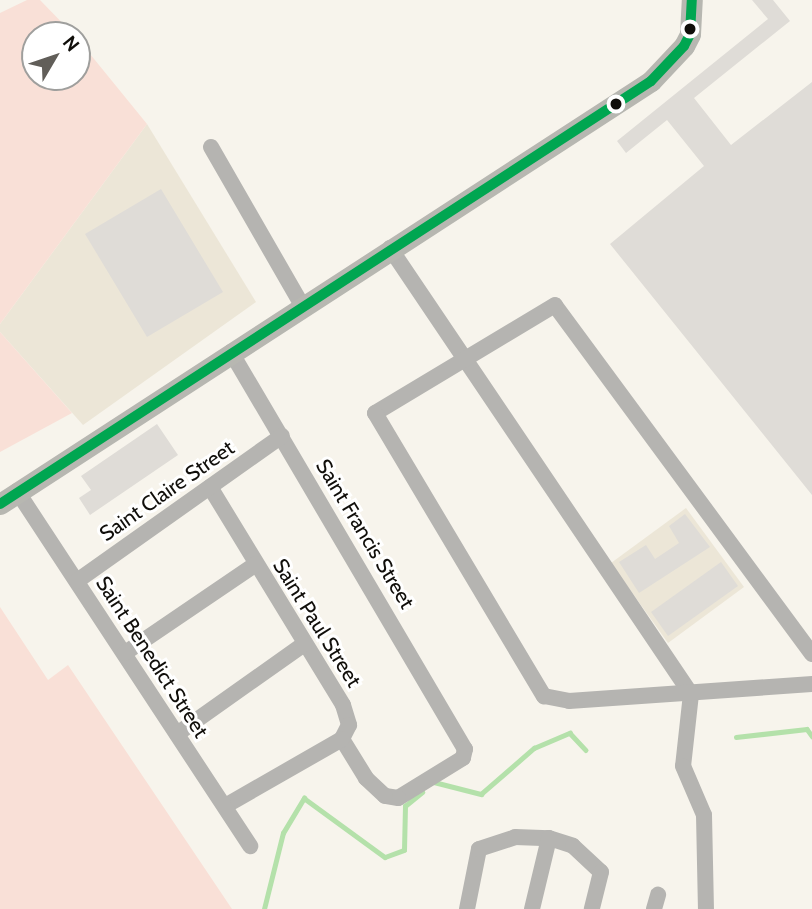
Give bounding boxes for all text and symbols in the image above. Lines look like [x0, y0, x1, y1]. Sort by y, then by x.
north arrow [21, 21, 91, 91]
unlabelled marker [683, 22, 697, 36]
text: N [58, 31, 84, 56]
unlabelled marker [609, 97, 623, 111]
street label: Saint Claire Street [95, 435, 239, 547]
street label: Saint Francis Street [310, 455, 420, 613]
street label: Saint Paul Street [267, 554, 367, 692]
street label: Saint Benedict Street [90, 572, 214, 742]

